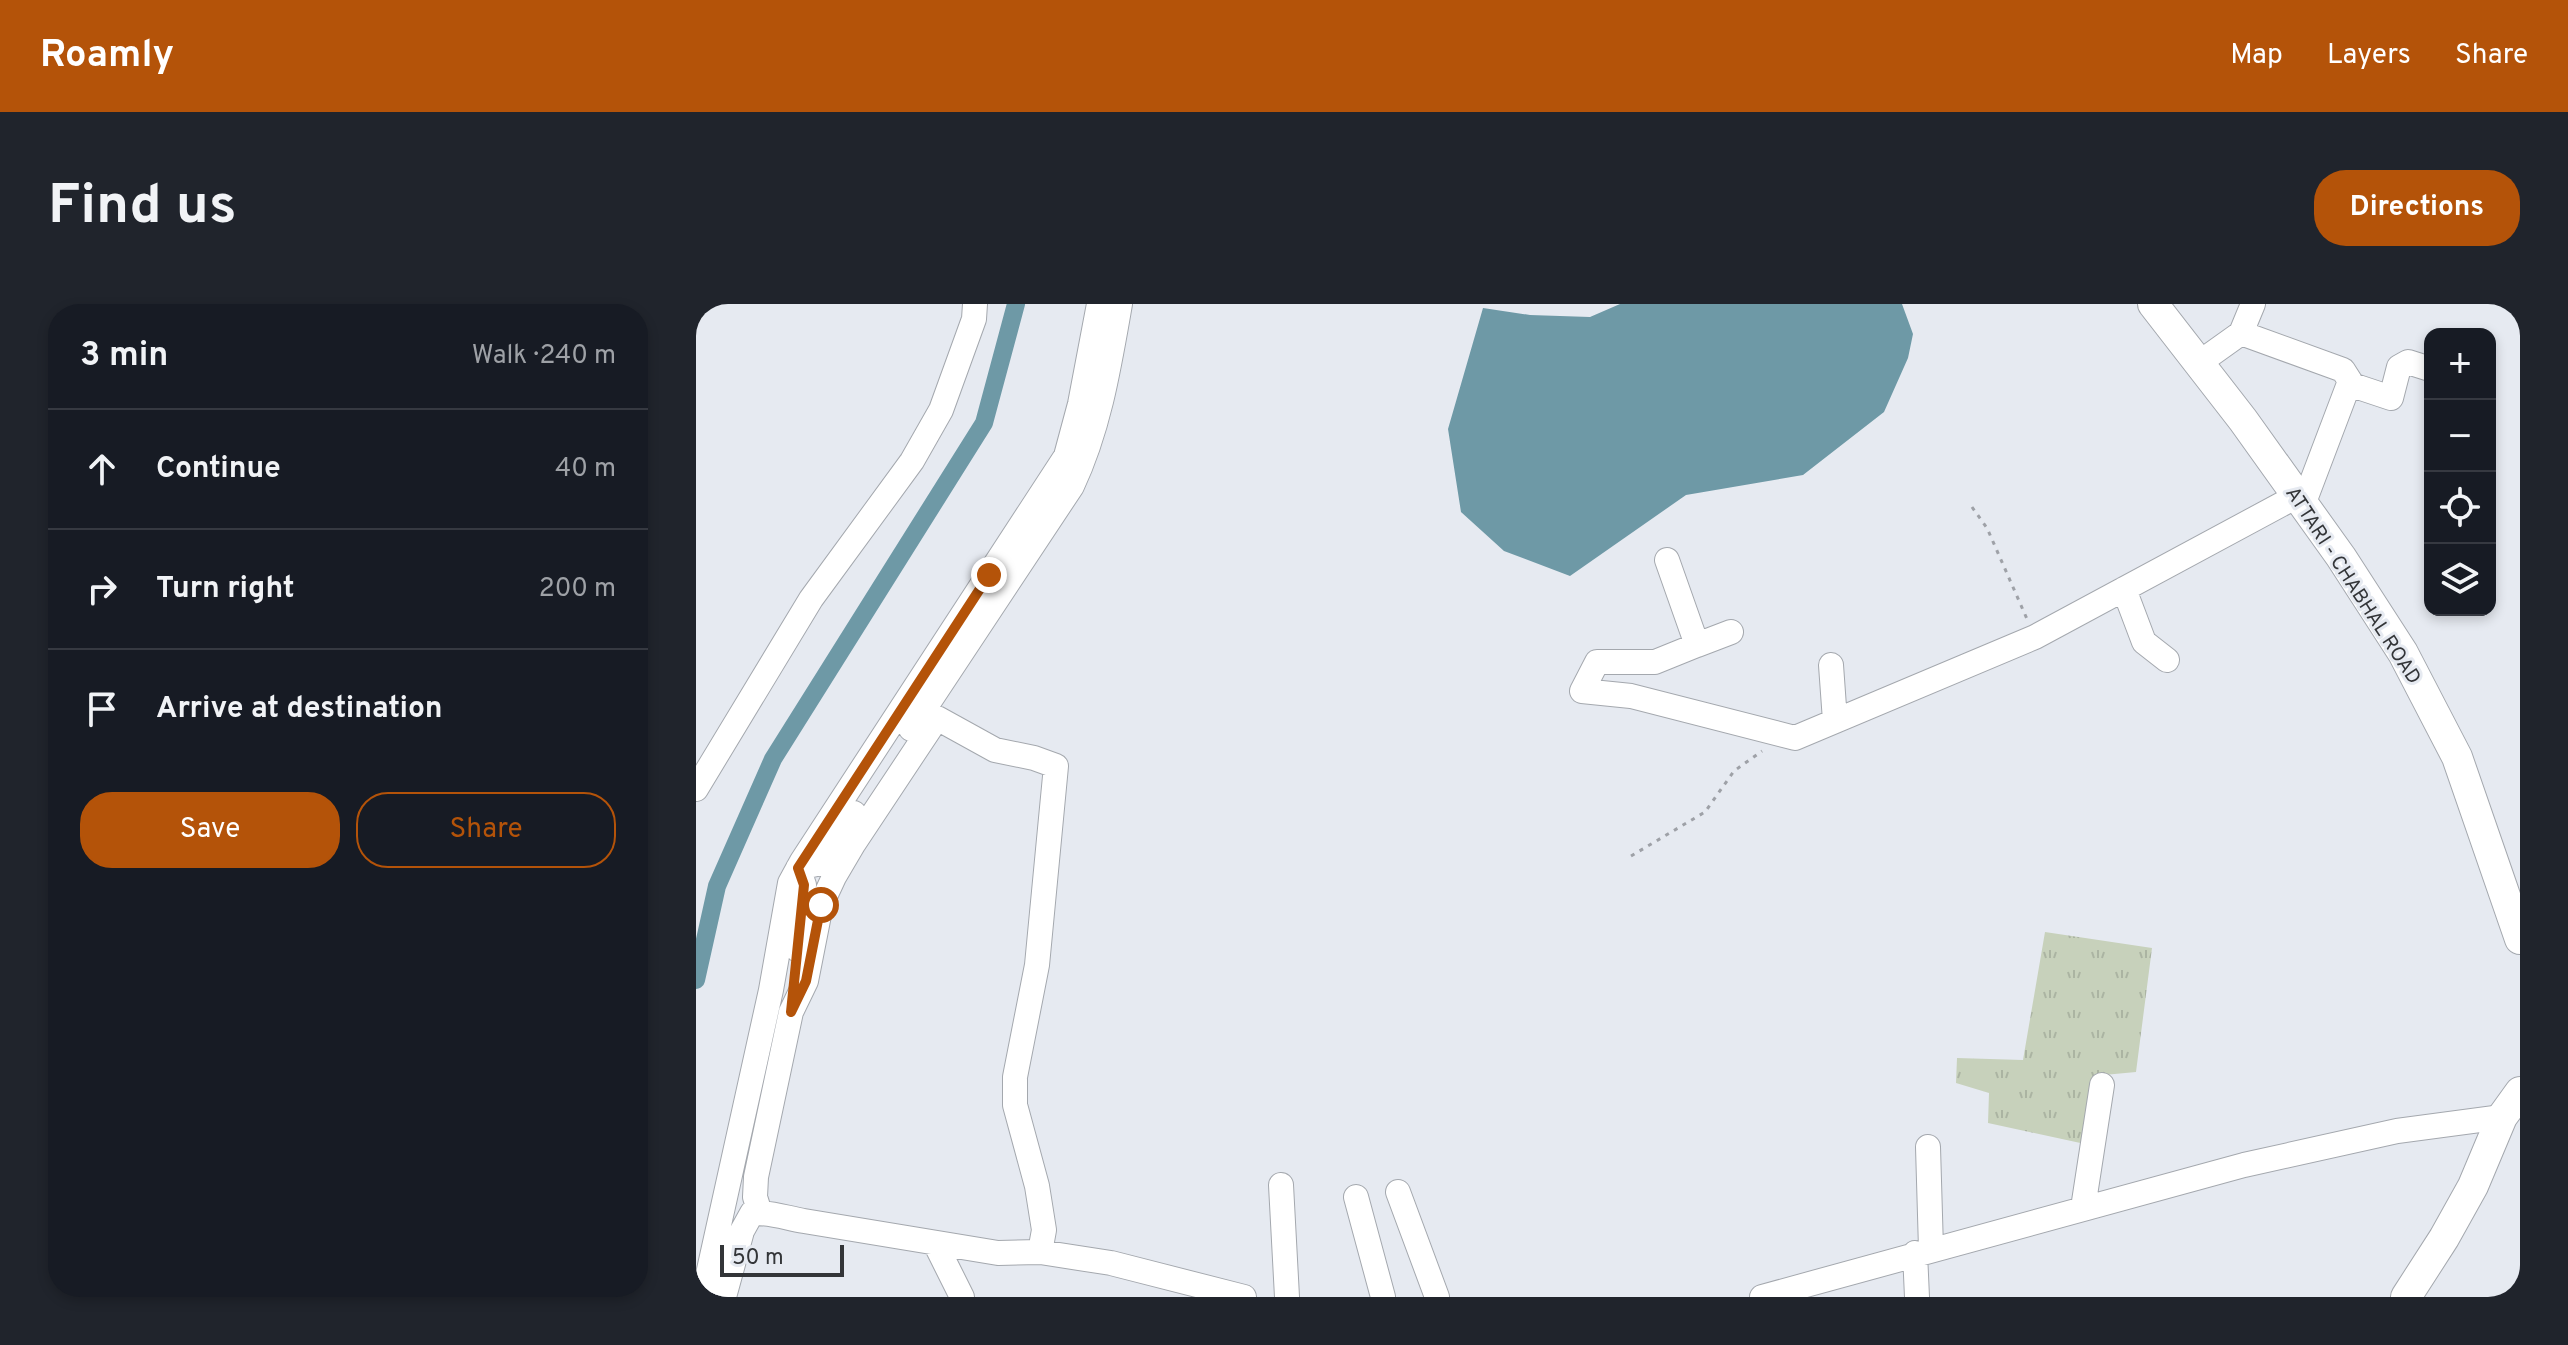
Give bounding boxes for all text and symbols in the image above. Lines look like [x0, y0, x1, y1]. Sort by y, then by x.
text: Roamly [40, 32, 174, 81]
text: Map [2230, 38, 2283, 74]
text: Layers [2327, 38, 2411, 74]
text: Share [2455, 38, 2528, 74]
button: Directions [2314, 170, 2520, 246]
text: Find us [48, 173, 237, 243]
map controls [2424, 328, 2496, 616]
button: + [2424, 328, 2496, 400]
text: 3 min [80, 335, 168, 378]
text: Walk · 240 m [472, 340, 616, 373]
button: − [2424, 400, 2496, 472]
icon: ahead [80, 447, 124, 491]
text: Continue [156, 451, 281, 488]
text: 40 m [555, 453, 616, 486]
button: locate [2424, 472, 2496, 544]
street label: ATTARI - CHABHAL ROAD [2279, 482, 2426, 690]
button: layers [2424, 544, 2496, 616]
route end [971, 557, 1007, 593]
icon: right [80, 567, 124, 611]
text: Turn right [156, 571, 294, 608]
text: 200 m [539, 573, 616, 606]
icon: arrive [80, 687, 124, 731]
text: Arrive at destination [156, 691, 442, 728]
button: Save [80, 792, 340, 868]
button: Share [356, 792, 616, 868]
route start [803, 887, 839, 923]
scale bar [720, 1241, 844, 1277]
text: 50 m [732, 1245, 784, 1272]

